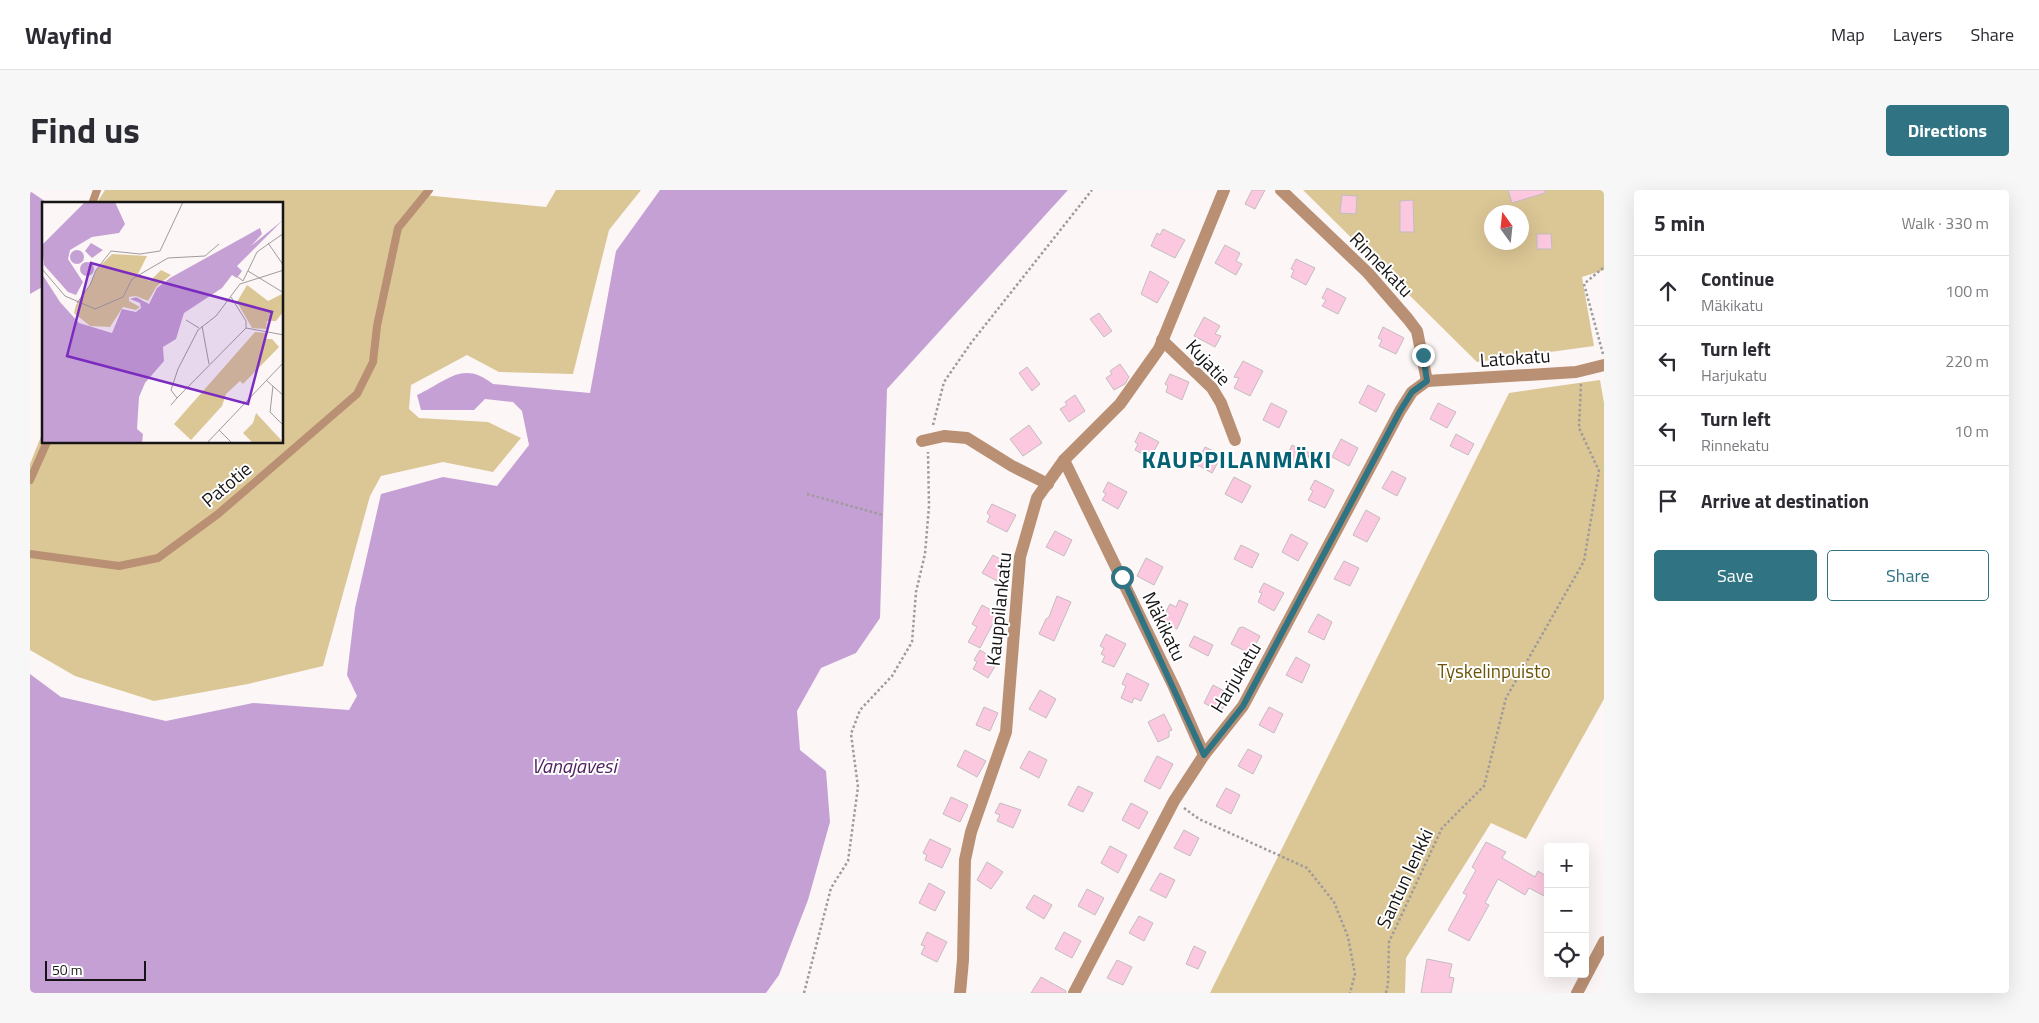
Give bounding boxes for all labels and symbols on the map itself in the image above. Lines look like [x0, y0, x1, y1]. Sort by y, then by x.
inset map [42, 202, 284, 444]
north arrow [1484, 205, 1529, 250]
street label: Rinnekatu [1343, 225, 1421, 303]
street label: Kujatie [1180, 332, 1238, 392]
street label: Latokatu [1479, 340, 1551, 374]
route end [1412, 344, 1435, 367]
district label: KAUPPILANMÄKI [1142, 441, 1332, 477]
street label: Patotie [195, 454, 257, 514]
street label: Kauppilankatu [978, 551, 1018, 667]
route start [1111, 566, 1134, 589]
street label: Mäkikatu [1136, 586, 1194, 666]
street label: Harjukatu [1202, 636, 1268, 718]
park label: Tyskelinpuisto [1437, 656, 1551, 685]
water label: Vanajavesi [531, 750, 619, 781]
street label: Santun lenkki [1368, 823, 1440, 933]
scale bar [45, 958, 146, 981]

